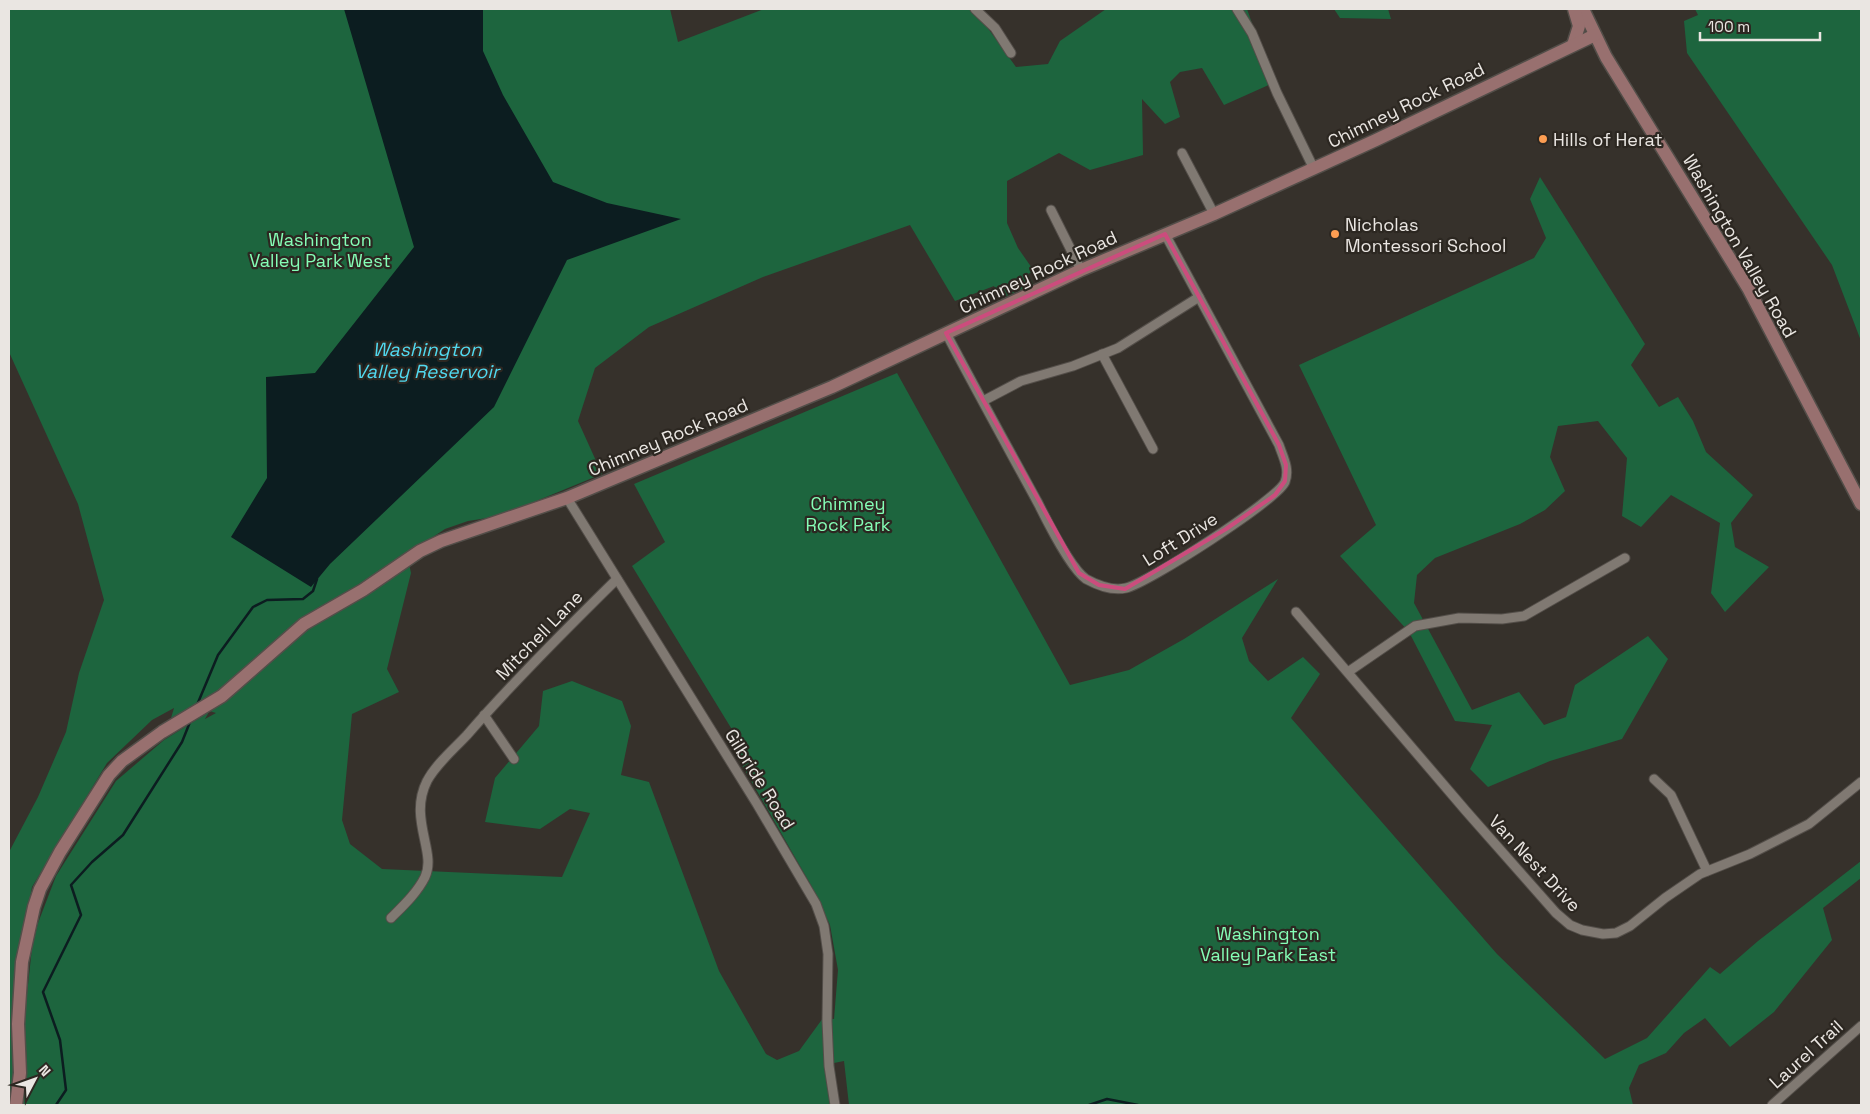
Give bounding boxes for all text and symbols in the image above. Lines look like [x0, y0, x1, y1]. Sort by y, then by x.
scale bar [1700, 10, 1820, 42]
text: 100 m [1708, 17, 1750, 36]
street label: Chimney Rock Road [1324, 57, 1488, 153]
place label: Hills of Herat [1553, 128, 1663, 151]
marker: Hills of Herat [1537, 133, 1549, 145]
street label: Washington Valley Road [1678, 150, 1802, 342]
place label: Nicholas Montessori School [1345, 213, 1506, 257]
street label: Chimney Rock Road [955, 225, 1121, 319]
park label: Washington Valley Park West [249, 228, 391, 272]
marker: Nicholas Montessori School [1329, 228, 1341, 240]
water label: Washington Valley Reservoir [355, 337, 501, 384]
street label: Chimney Rock Road [585, 393, 751, 481]
park label: Chimney Rock Park [806, 492, 891, 536]
street label: Loft Drive [1138, 507, 1222, 571]
street label: Mitchell Lane [491, 585, 587, 685]
street label: Gilbride Road [720, 724, 800, 834]
street label: Van Nest Drive [1484, 810, 1586, 916]
park label: Washington Valley Park East [1200, 922, 1336, 966]
street label: Laurel Trail [1764, 1015, 1848, 1093]
north arrow [10, 1054, 60, 1104]
text: N [35, 1061, 55, 1080]

